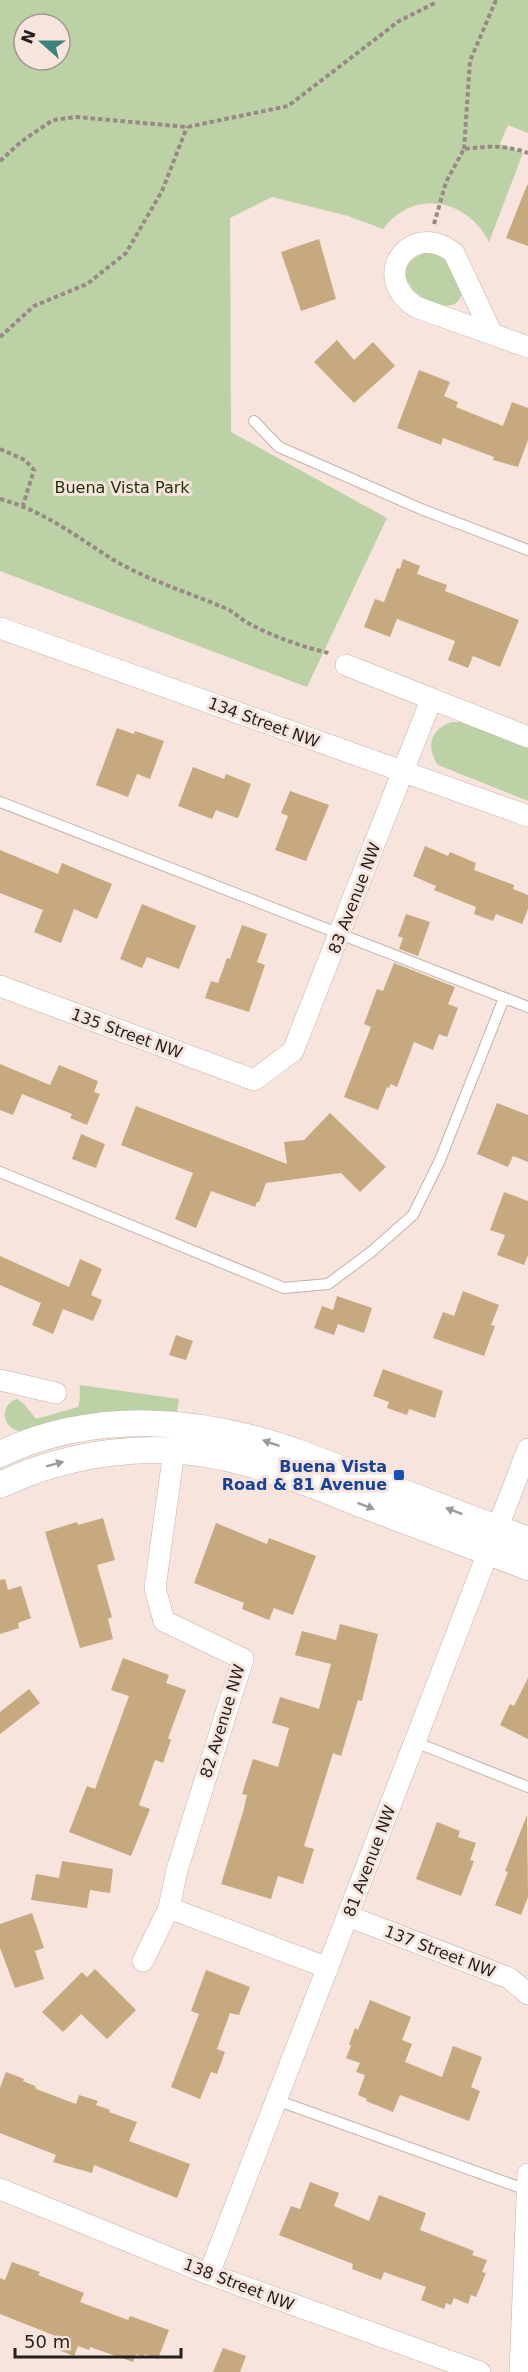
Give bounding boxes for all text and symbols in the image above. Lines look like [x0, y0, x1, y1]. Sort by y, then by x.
north arrow [12, 12, 72, 72]
text: N [17, 27, 40, 46]
park label: Buena Vista Park [54, 478, 190, 497]
street label: 134 Street NW [206, 694, 322, 751]
street label: 83 Avenue NW [324, 840, 385, 957]
street label: 135 Street NW [69, 1005, 185, 1062]
one-way arrow [262, 1437, 280, 1447]
place label: Buena Vista Road & 81 Avenue [222, 1457, 387, 1494]
one-way arrow [46, 1459, 64, 1468]
marker: Buena Vista Road & 81 Avenue [392, 1468, 406, 1482]
one-way arrow [357, 1501, 375, 1511]
one-way arrow [444, 1506, 462, 1516]
street label: 82 Avenue NW [196, 1662, 249, 1780]
street label: 81 Avenue NW [339, 1803, 400, 1920]
street label: 137 Street NW [382, 1922, 498, 1981]
street label: 138 Street NW [181, 2255, 297, 2314]
scale bar [15, 2321, 182, 2359]
text: 50 m [24, 2331, 70, 2352]

